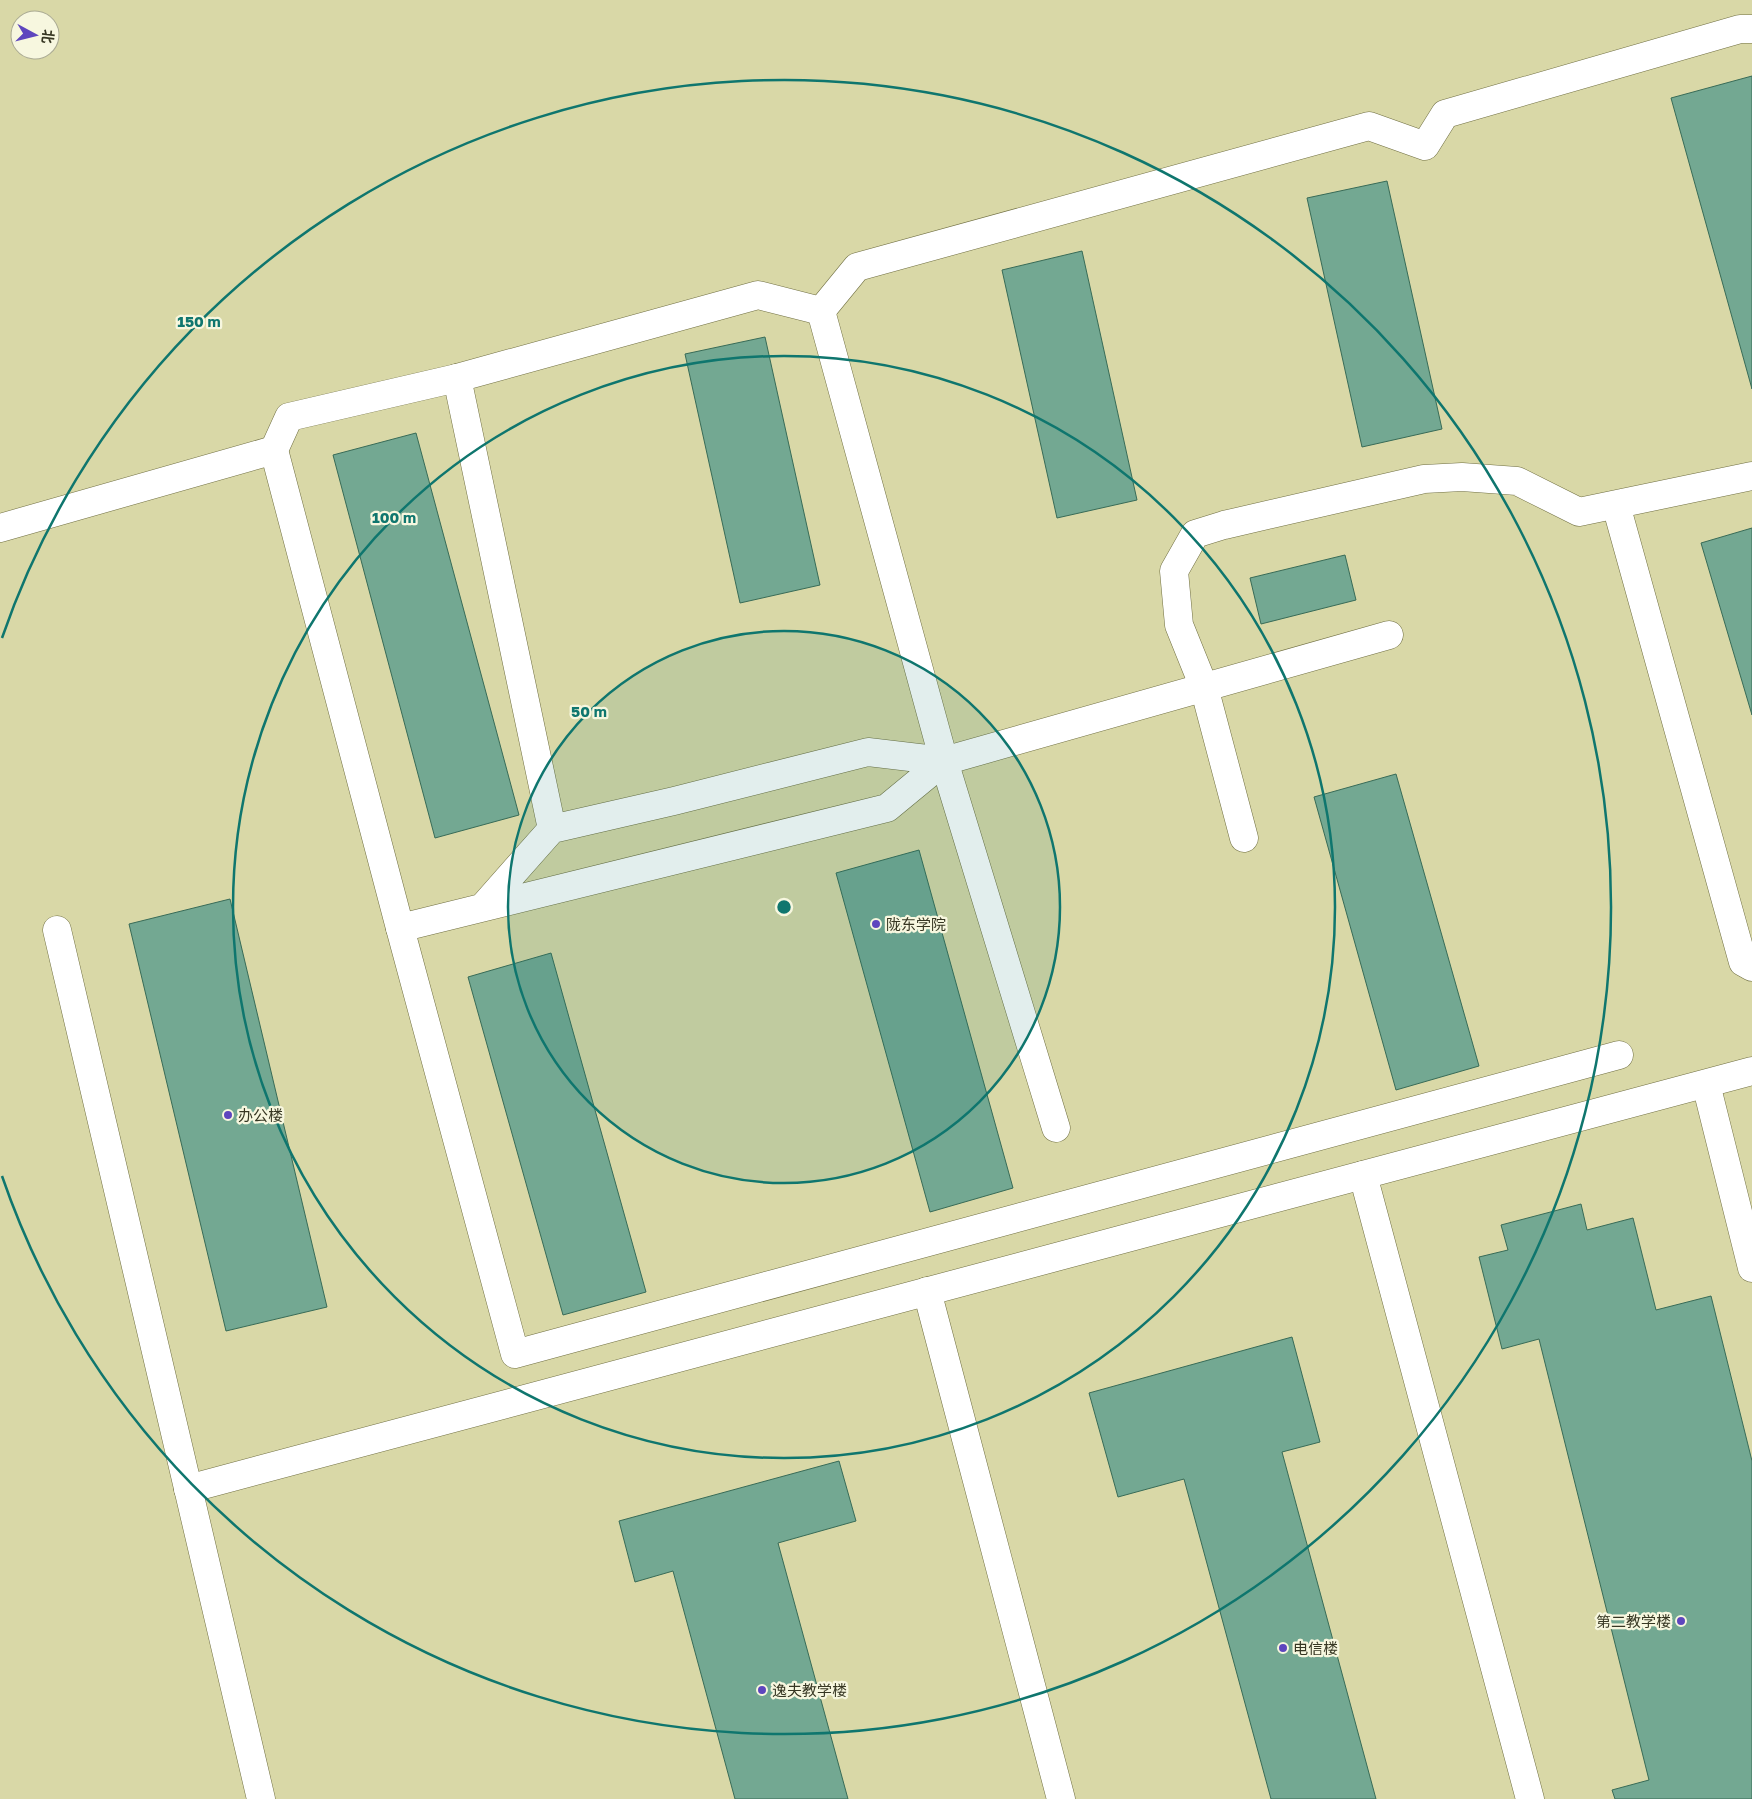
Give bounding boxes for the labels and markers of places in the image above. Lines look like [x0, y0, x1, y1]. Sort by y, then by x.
centre of rings [775, 898, 793, 916]
place label: 陇东学院 [886, 915, 946, 933]
marker: 陇东学院 [870, 918, 882, 930]
place label: 办公楼 [238, 1106, 283, 1124]
marker: 办公楼 [222, 1109, 234, 1121]
place label: 第二教学楼 [1596, 1612, 1671, 1630]
marker: 第二教学楼 [1675, 1615, 1687, 1627]
place label: 电信楼 [1293, 1639, 1338, 1657]
marker: 电信楼 [1277, 1642, 1289, 1654]
place label: 逸夫教学楼 [772, 1681, 847, 1699]
marker: 逸夫教学楼 [756, 1684, 768, 1696]

